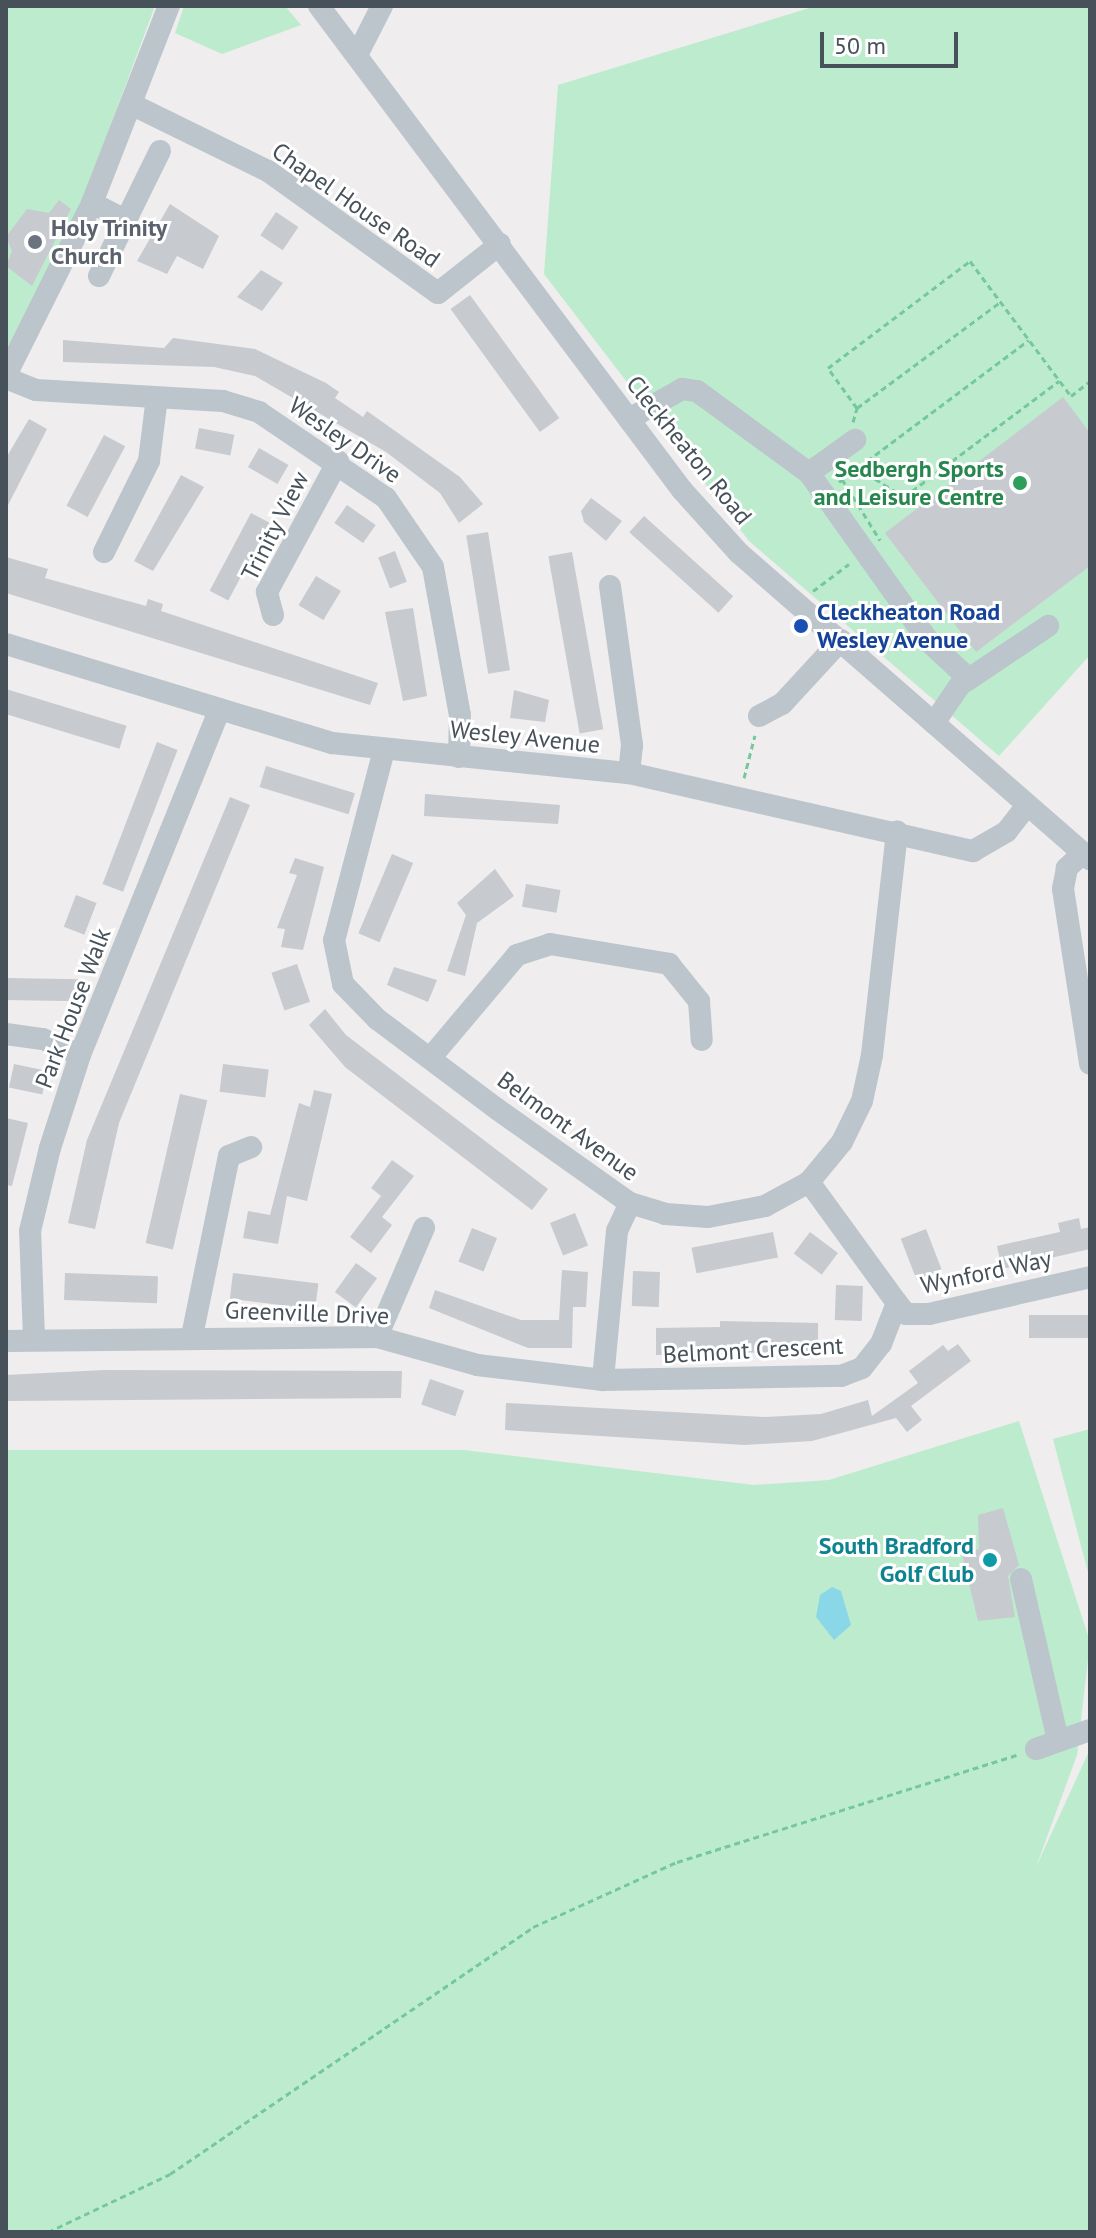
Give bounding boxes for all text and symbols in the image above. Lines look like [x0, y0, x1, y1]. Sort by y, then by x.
scale bar [824, 16, 962, 66]
text: 50 m [834, 30, 886, 61]
street label: Chapel House Road [266, 136, 446, 274]
place label: Holy Trinity Church [51, 214, 169, 270]
marker: Holy Trinity Church [26, 233, 44, 251]
street label: Cleckheaton Road [620, 370, 758, 530]
street label: Wesley Drive [283, 391, 407, 489]
place label: Sedbergh Sports and Leisure Centre [813, 455, 1004, 511]
street label: Trinity View [235, 466, 315, 586]
marker: Sedbergh Sports and Leisure Centre [1011, 474, 1029, 492]
place label: Cleckheaton Road Wesley Avenue [817, 598, 1000, 654]
marker: Cleckheaton Road Wesley Avenue [792, 617, 810, 635]
street label: Wesley Avenue [448, 715, 602, 759]
street label: Park House Walk [29, 923, 117, 1093]
street label: Belmont Avenue [492, 1065, 644, 1187]
street label: Wynford Way [918, 1244, 1054, 1300]
street label: Greenville Drive [224, 1296, 390, 1330]
street label: Belmont Crescent [662, 1331, 844, 1369]
place label: South Bradford Golf Club [819, 1532, 974, 1588]
marker: South Bradford Golf Club [981, 1551, 999, 1569]

